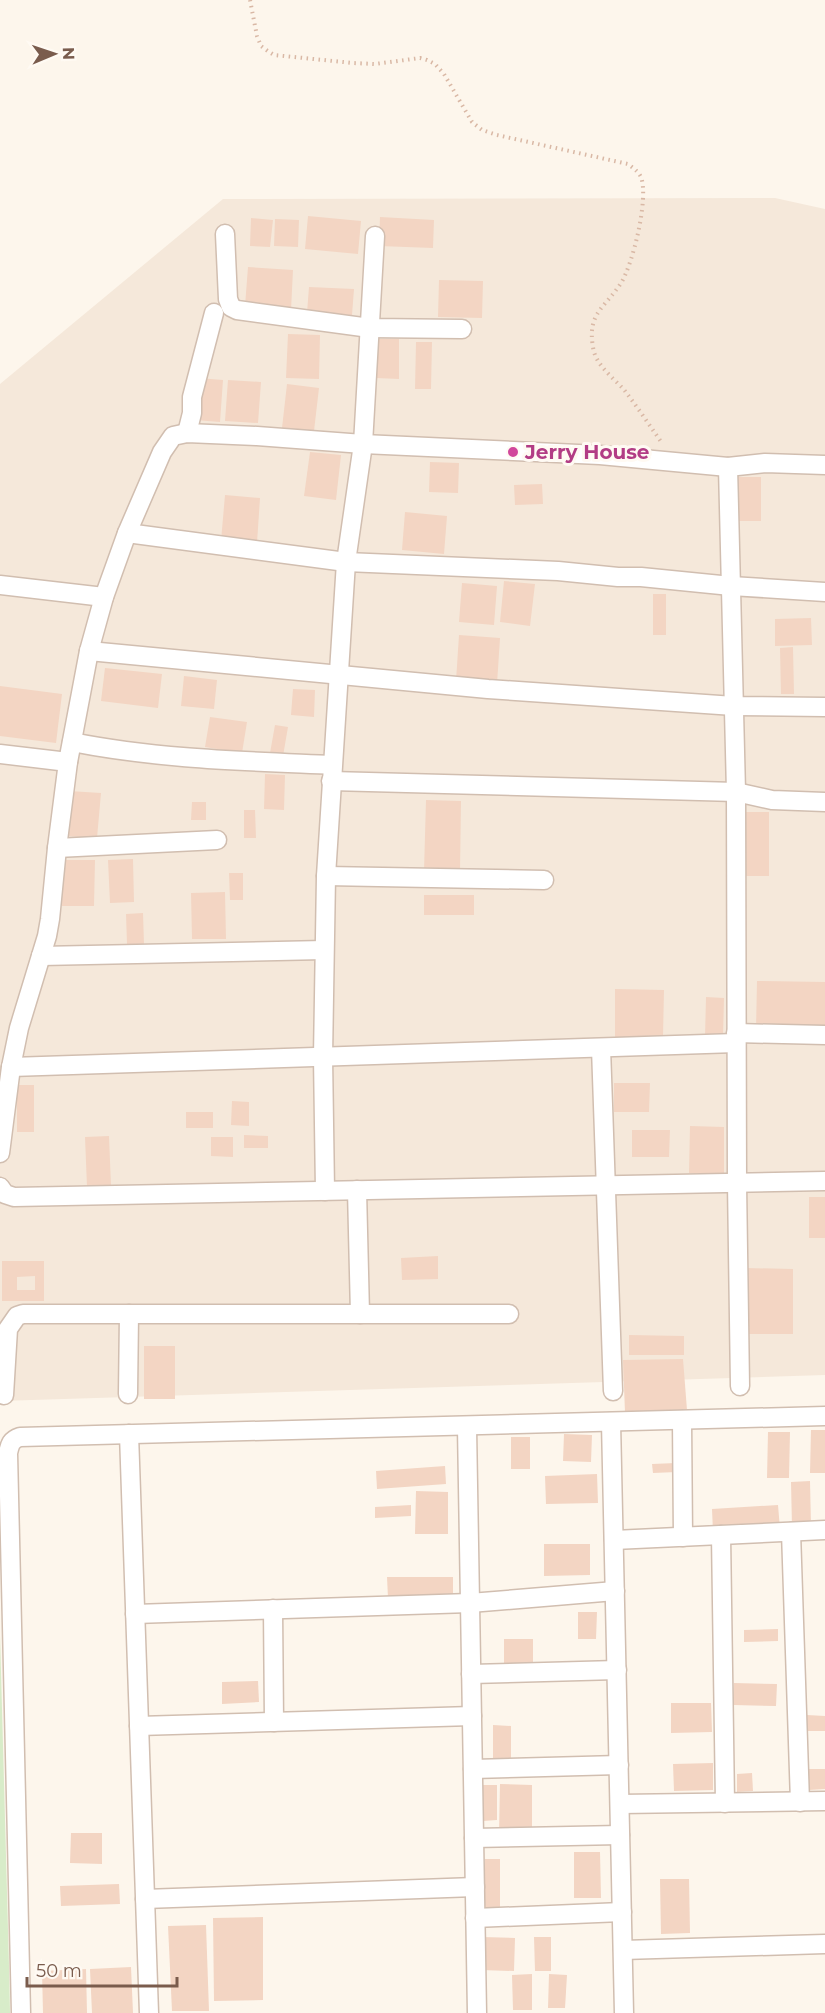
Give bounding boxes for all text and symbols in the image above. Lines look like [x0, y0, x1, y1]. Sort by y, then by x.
north arrow [24, 24, 84, 84]
text: N [59, 47, 78, 60]
place label: Jerry House [524, 440, 649, 464]
marker: Jerry House [506, 445, 520, 459]
scale bar [27, 1950, 177, 1988]
text: 50 m [36, 1960, 82, 1982]

